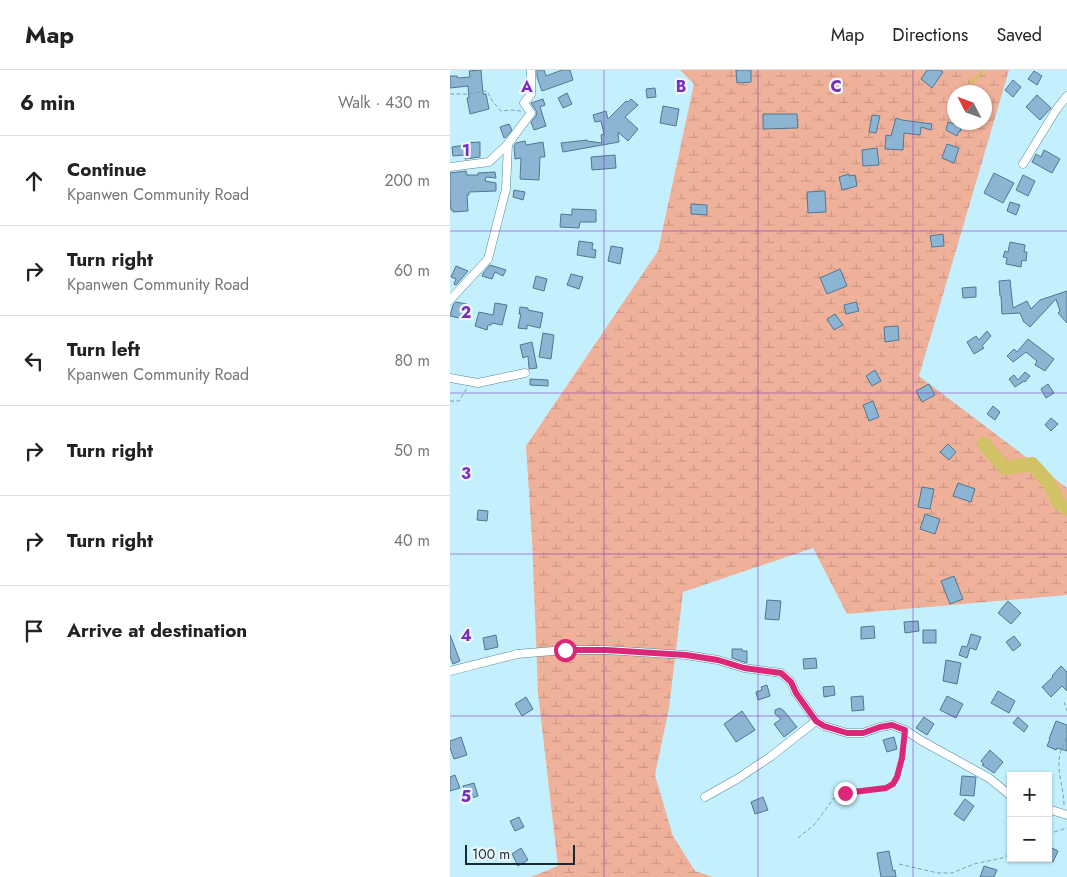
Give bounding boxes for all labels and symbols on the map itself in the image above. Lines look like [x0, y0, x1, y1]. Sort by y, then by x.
text: A [520, 75, 533, 98]
text: B [676, 75, 686, 98]
text: C [830, 75, 842, 98]
north arrow [947, 85, 992, 130]
text: 1 [462, 139, 470, 162]
text: 2 [461, 301, 471, 324]
text: 3 [461, 462, 471, 485]
text: 4 [460, 624, 472, 647]
route start [554, 639, 577, 662]
route end [834, 782, 857, 805]
text: 5 [461, 785, 471, 808]
scale bar [465, 842, 575, 865]

